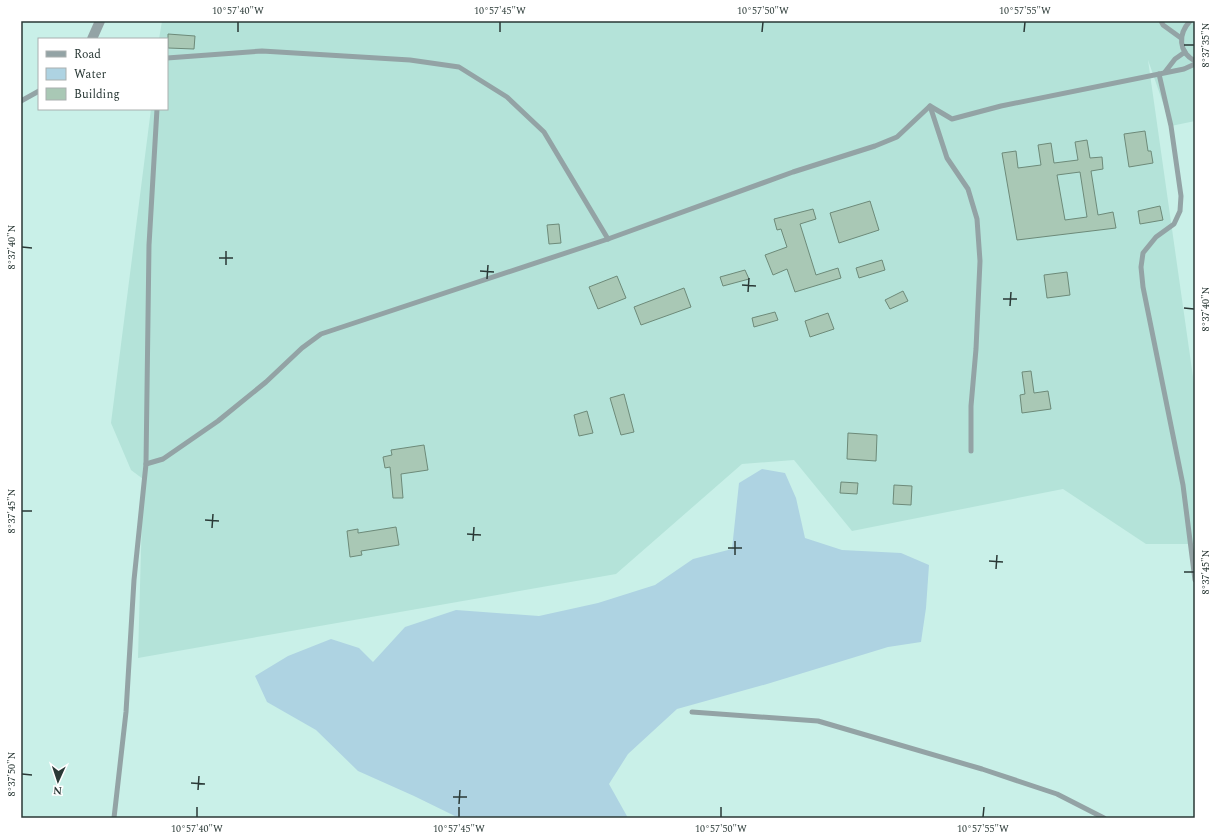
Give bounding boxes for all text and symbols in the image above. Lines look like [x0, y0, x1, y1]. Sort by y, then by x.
text: 10°57'40"W [212, 3, 264, 19]
text: 10°57'45"W [474, 3, 526, 19]
text: 10°57'50"W [737, 3, 789, 19]
text: 10°57'55"W [999, 3, 1051, 19]
text: 8°37'35"N [1198, 23, 1214, 68]
legend [38, 38, 168, 110]
text: Road [74, 45, 101, 64]
text: Water [74, 65, 106, 84]
text: Building [74, 85, 120, 104]
text: 8°37'40"N [4, 225, 20, 270]
text: 8°37'40"N [1198, 287, 1214, 332]
text: 8°37'45"N [4, 489, 20, 534]
text: 8°37'45"N [1198, 550, 1214, 595]
text: 8°37'50"N [4, 752, 20, 797]
north arrow [38, 761, 78, 801]
text: N [53, 782, 62, 799]
text: 10°57'40"W [171, 821, 223, 837]
text: 10°57'45"W [433, 821, 485, 837]
text: 10°57'50"W [695, 821, 747, 837]
text: 10°57'55"W [957, 821, 1009, 837]

